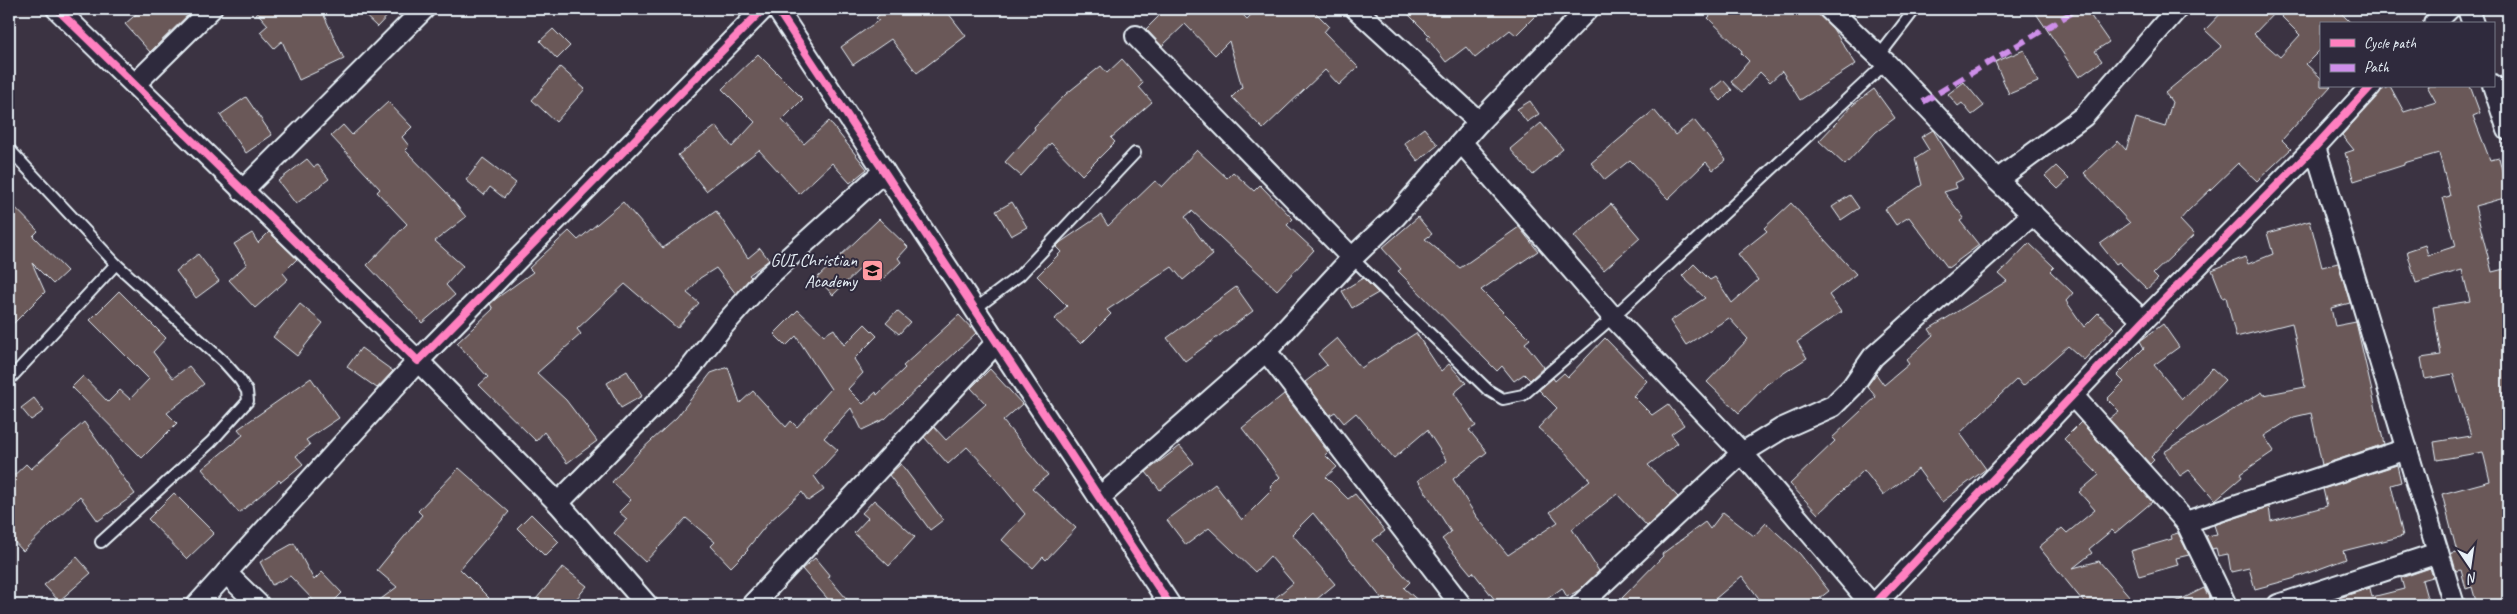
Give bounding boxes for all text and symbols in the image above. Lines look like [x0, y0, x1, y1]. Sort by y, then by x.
legend [2320, 22, 2494, 88]
text: Cycle path [2364, 34, 2416, 53]
text: Path [2364, 58, 2390, 77]
place label: GUI Christian Academy [770, 249, 859, 292]
school or university icon: GUI Christian Academy [861, 258, 885, 282]
north arrow [2444, 542, 2494, 592]
text: N [2464, 569, 2479, 588]

